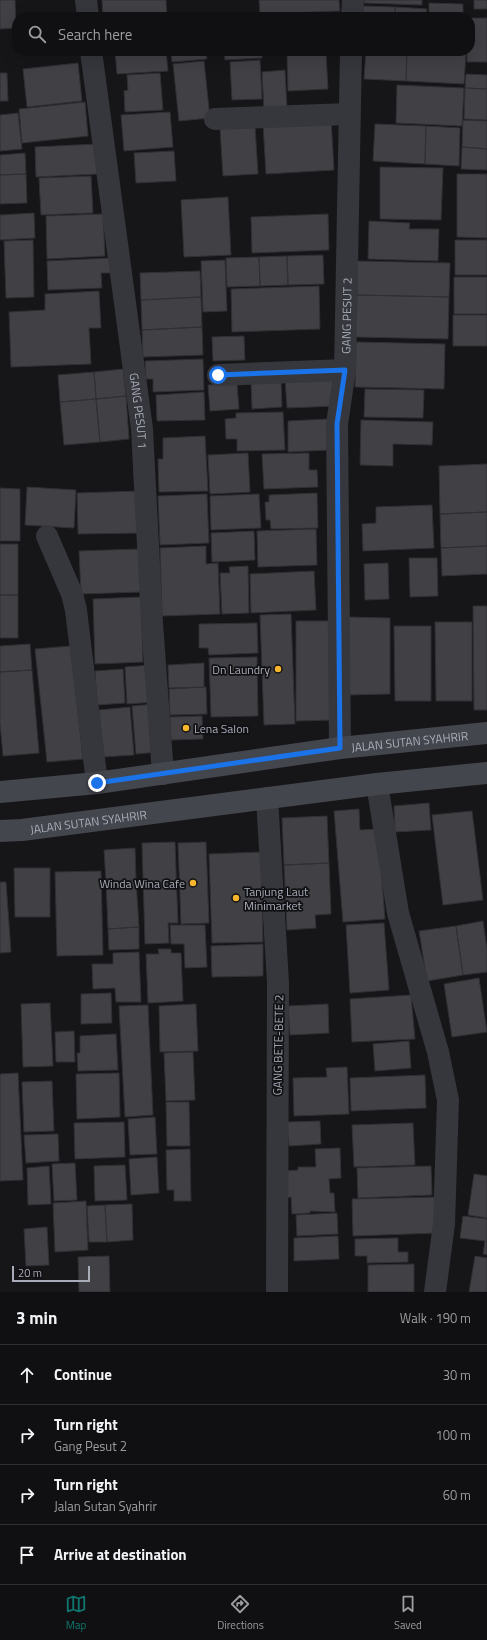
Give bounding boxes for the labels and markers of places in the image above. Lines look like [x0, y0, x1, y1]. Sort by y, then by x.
place label: Dn Laundry [212, 660, 270, 679]
marker: Dn Laundry [273, 664, 283, 674]
place label: Lena Salon [194, 719, 249, 738]
marker: Lena Salon [181, 723, 191, 733]
place label: Winda Wina Cafe [99, 874, 185, 893]
marker: Winda Wina Cafe [188, 878, 198, 888]
place label: Tanjung Laut Minimarket [244, 882, 309, 915]
marker: Tanjung Laut Minimarket [231, 893, 241, 903]

